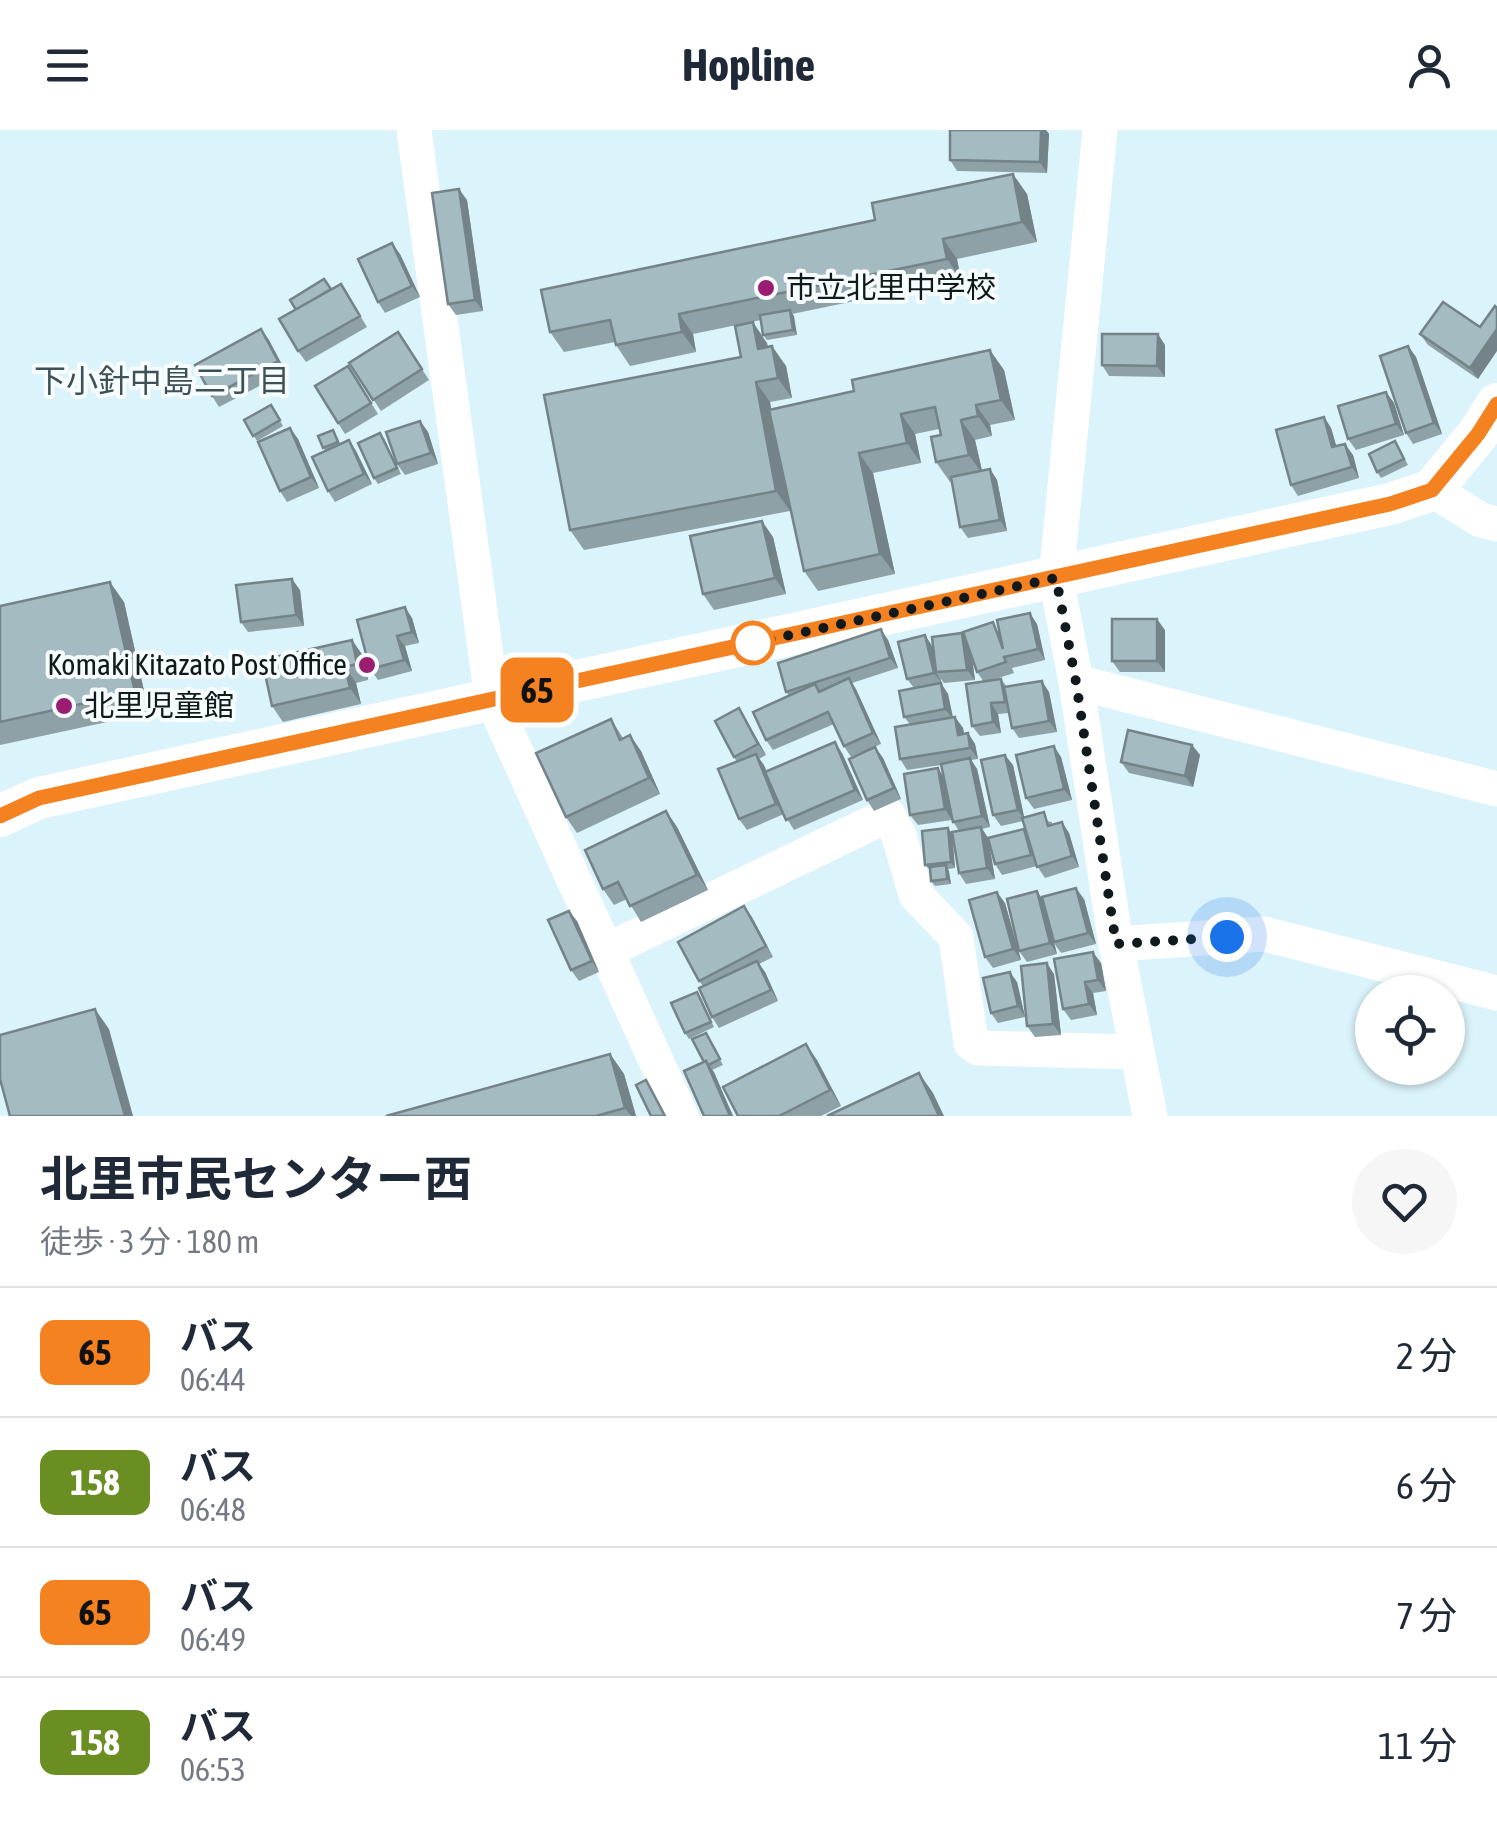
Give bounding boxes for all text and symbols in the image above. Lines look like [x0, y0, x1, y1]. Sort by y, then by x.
icon: menu [40, 38, 95, 93]
icon: person [1402, 38, 1457, 93]
text: Hopline [682, 39, 815, 91]
place label: 市立北里中学校 [786, 270, 996, 304]
marker: 市立北里中学校 [755, 277, 777, 299]
district label: 下小針中島二丁目 [34, 362, 290, 399]
unlabelled marker [732, 622, 774, 664]
place label: Komaki Kitazato Post Office [47, 647, 347, 681]
marker: Komaki Kitazato Post Office [356, 654, 378, 676]
line badge: 65 [492, 658, 582, 722]
text: 65 [521, 670, 553, 710]
place label: 北里児童館 [84, 688, 234, 722]
marker: 北里児童館 [53, 695, 75, 717]
your location [1202, 912, 1252, 962]
map controls [1355, 975, 1465, 1085]
button: locate [1355, 975, 1465, 1085]
button: heart [1352, 1149, 1457, 1254]
text: 北里市民センター西 [40, 1151, 472, 1206]
text: 徒歩 · 3 分 · 180 m [40, 1223, 259, 1260]
text: バス [180, 1315, 256, 1358]
text: 65 [79, 1332, 111, 1372]
text: 2 分 [1396, 1334, 1457, 1377]
text: 06:44 [180, 1361, 246, 1398]
text: バス [180, 1445, 256, 1488]
text: 158 [70, 1462, 120, 1502]
text: 6 分 [1396, 1464, 1457, 1507]
text: 06:48 [180, 1491, 246, 1528]
text: バス [180, 1575, 256, 1618]
text: 65 [79, 1592, 111, 1632]
text: 7 分 [1396, 1594, 1457, 1637]
text: 06:49 [180, 1621, 246, 1658]
text: バス [180, 1705, 256, 1748]
text: 158 [70, 1722, 120, 1762]
text: 11 分 [1378, 1724, 1457, 1767]
text: 06:53 [180, 1751, 246, 1788]

